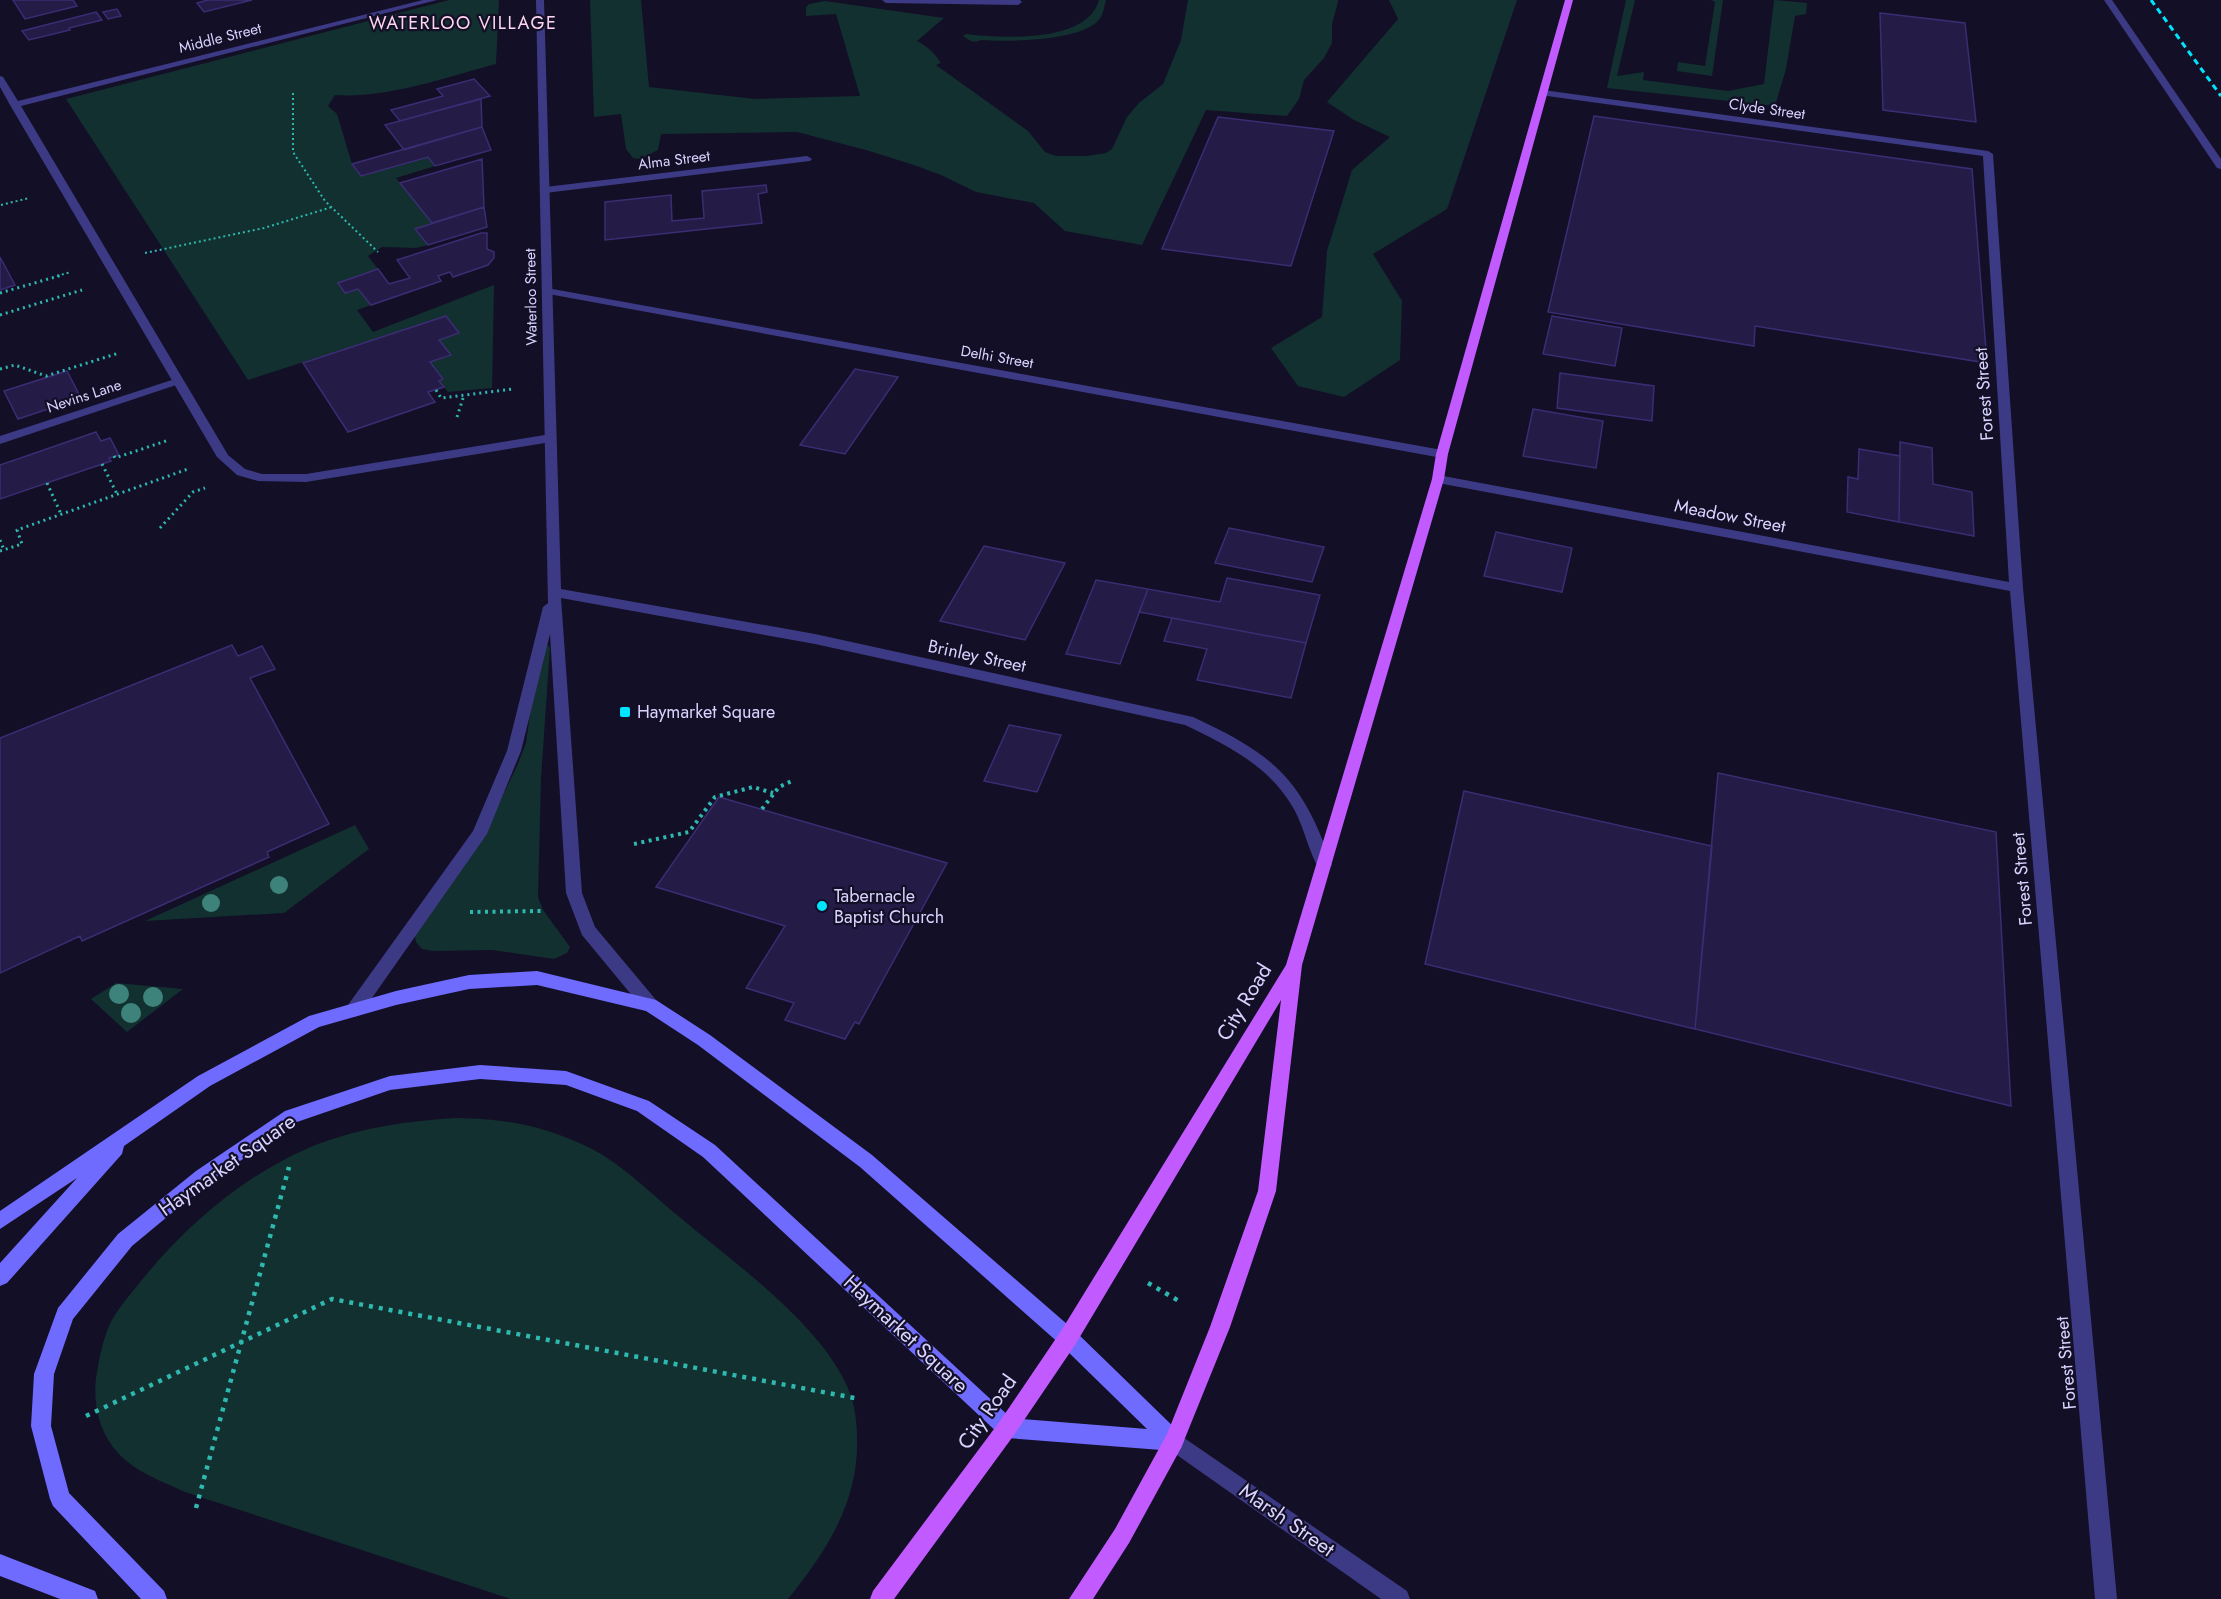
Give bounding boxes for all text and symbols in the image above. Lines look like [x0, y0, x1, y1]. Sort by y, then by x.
district label: WATERLOO VILLAGE [369, 10, 557, 36]
street label: Middle Street [176, 17, 264, 59]
street label: Clyde Street [1727, 93, 1807, 125]
street label: Alma Street [637, 145, 712, 175]
street label: Waterloo Street [519, 248, 543, 346]
street label: Delhi Street [959, 340, 1035, 374]
street label: Forest Street [1968, 346, 2000, 441]
street label: Nevins Lane [44, 373, 125, 418]
street label: Meadow Street [1672, 492, 1789, 540]
street label: Brinley Street [926, 633, 1029, 679]
place label: Haymarket Square [637, 699, 775, 725]
marker: Haymarket Square [618, 705, 632, 719]
street label: Forest Street [2005, 831, 2039, 927]
place label: Tabernacle Baptist Church [834, 883, 944, 930]
marker: Tabernacle Baptist Church [815, 899, 829, 913]
street label: City Road [1209, 958, 1279, 1046]
street label: Haymarket Square [152, 1106, 302, 1224]
street label: Haymarket Square [837, 1268, 975, 1400]
street label: Forest Street [2049, 1315, 2083, 1411]
street label: City Road [950, 1368, 1024, 1456]
street label: Marsh Street [1233, 1476, 1341, 1564]

